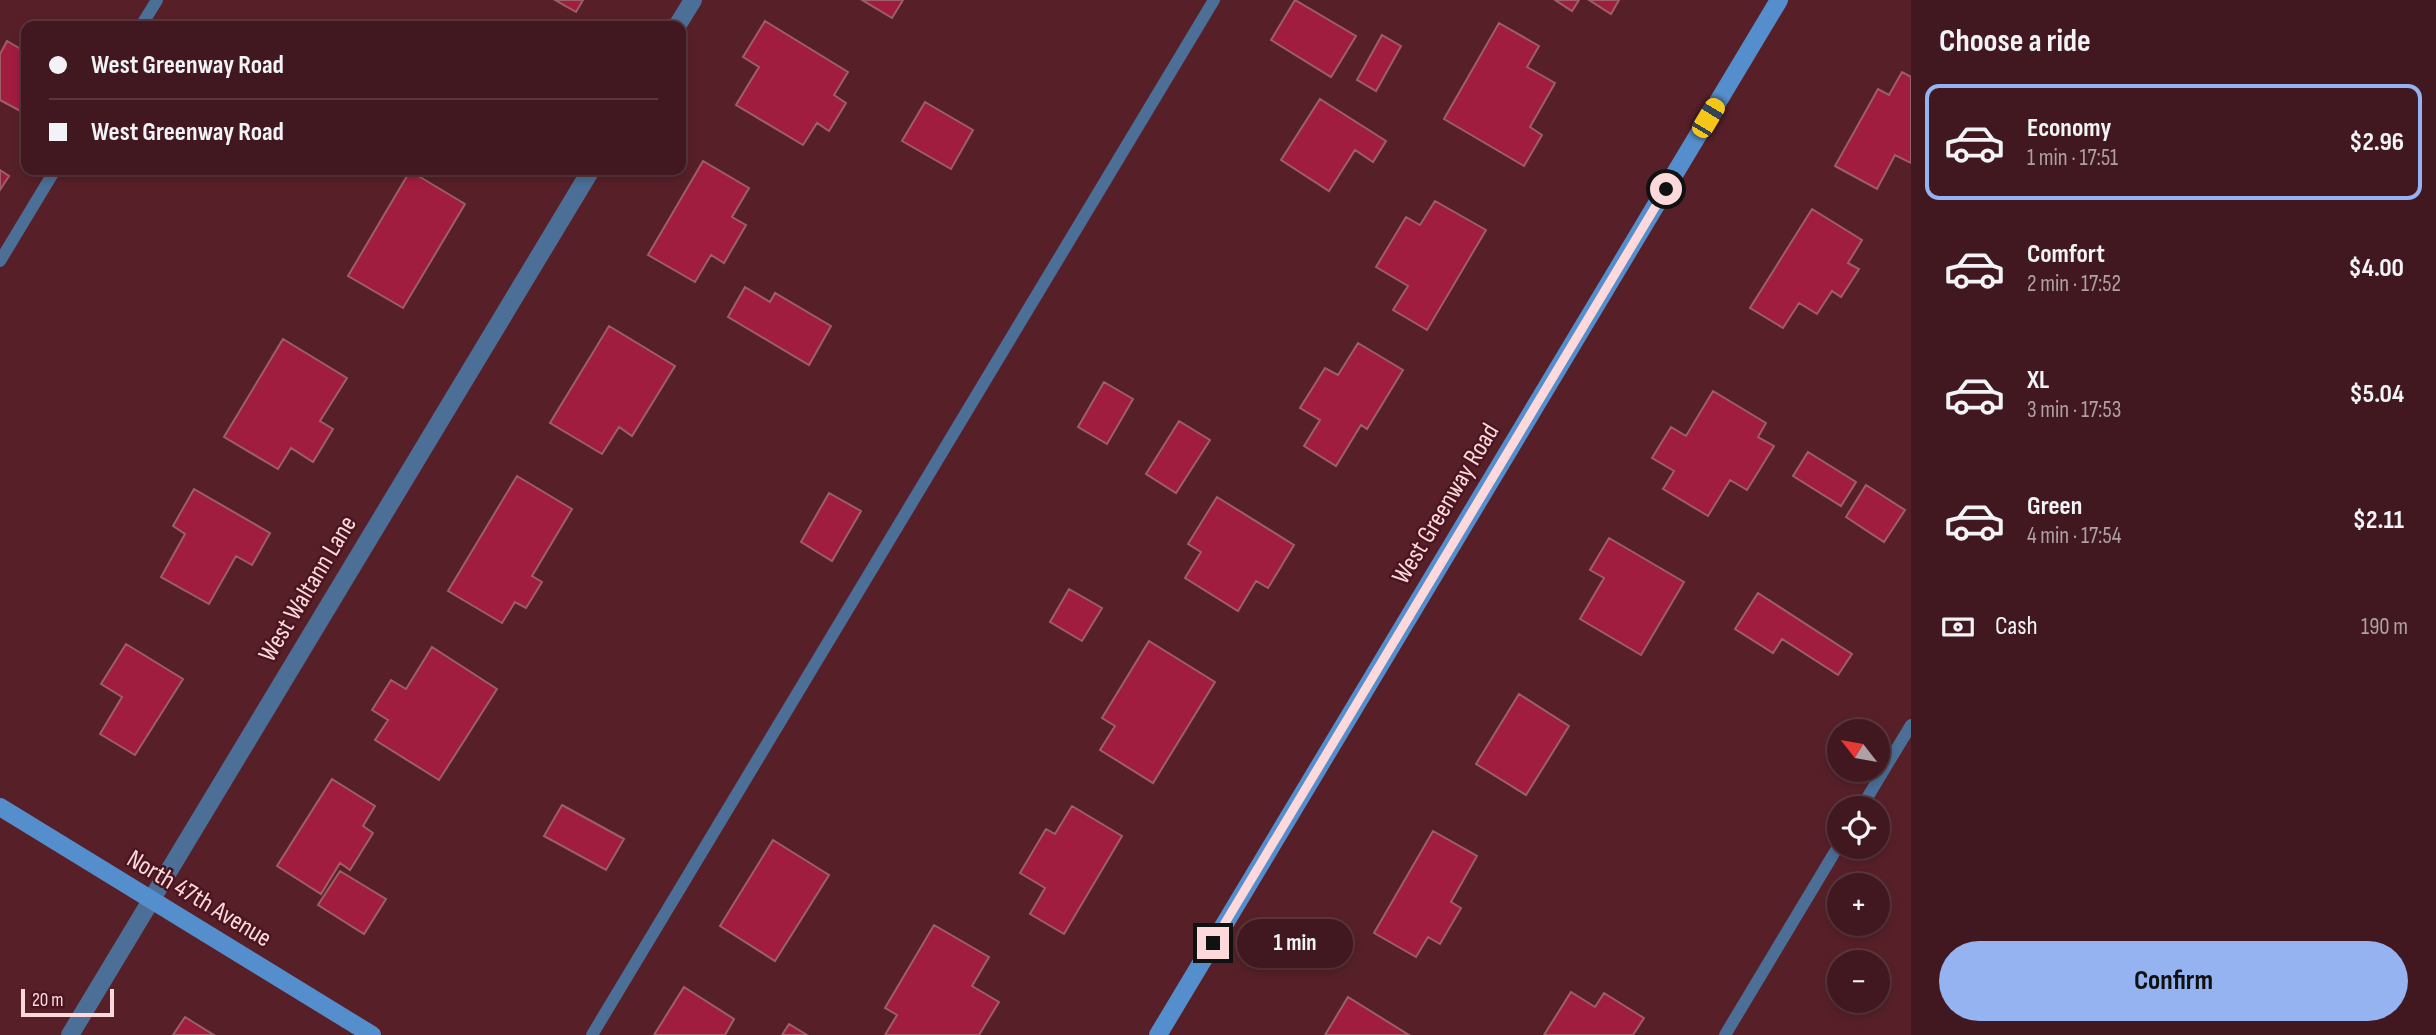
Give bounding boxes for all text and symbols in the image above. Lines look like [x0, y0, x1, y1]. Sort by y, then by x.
text: Choose a ride [1939, 22, 2091, 61]
text: West Greenway Road [91, 50, 284, 81]
car [1689, 95, 1728, 141]
icon: car [1943, 111, 2006, 174]
text: Economy [2027, 113, 2111, 144]
text: West Greenway Road [91, 117, 284, 148]
text: $2.96 [2349, 127, 2404, 158]
text: 1 min · 17:51 [2027, 144, 2118, 172]
route start [1650, 173, 1682, 205]
icon: car [1943, 237, 2006, 300]
text: Comfort [2027, 239, 2105, 270]
text: $4.00 [2348, 253, 2404, 284]
text: 2 min · 17:52 [2027, 270, 2121, 298]
icon: car [1943, 363, 2006, 426]
text: XL [2027, 365, 2049, 396]
text: $5.04 [2350, 379, 2404, 410]
text: 3 min · 17:53 [2027, 396, 2121, 424]
street label: West Greenway Road [1386, 418, 1506, 590]
icon: car [1943, 489, 2006, 552]
text: Green [2027, 491, 2082, 522]
text: $2.11 [2353, 505, 2404, 536]
street label: West Waltann Lane [252, 510, 364, 668]
text: 4 min · 17:54 [2027, 522, 2121, 550]
icon: cash [1939, 608, 1977, 646]
text: Cash [1995, 611, 2038, 642]
text: 190 m [2361, 613, 2408, 641]
north arrow [1827, 719, 1890, 782]
map controls [1827, 719, 1890, 1013]
button: locate [1827, 796, 1890, 859]
street label: North 47th Avenue [121, 844, 277, 954]
button: + [1827, 873, 1890, 936]
callout: 1 min [1238, 918, 1353, 968]
route end [1197, 927, 1229, 959]
text: 1 min [1274, 929, 1316, 957]
button: Confirm [1939, 941, 2408, 1021]
button: − [1827, 950, 1890, 1013]
scale bar [21, 986, 114, 1018]
text: 20 m [32, 989, 64, 1012]

